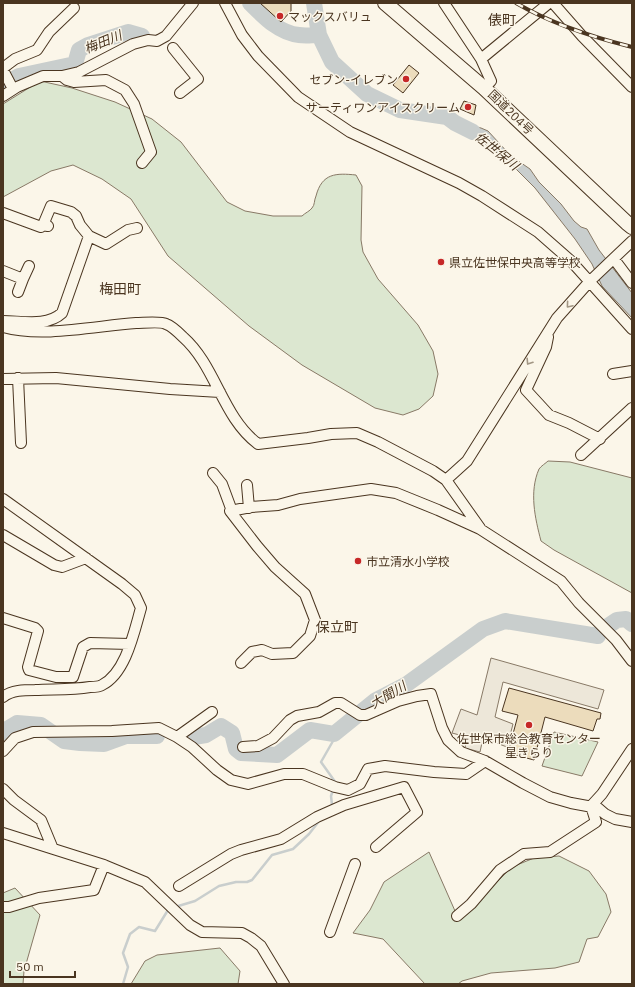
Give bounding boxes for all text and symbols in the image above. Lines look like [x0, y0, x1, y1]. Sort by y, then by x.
place label: マックスバリュ [288, 9, 372, 24]
marker: マックスバリュ [275, 11, 285, 21]
district label: 俵町 [488, 11, 516, 29]
water label: 梅田川 [82, 26, 126, 57]
place label: セブン-イレブン [309, 72, 398, 87]
marker: セブン-イレブン [401, 74, 411, 84]
street label: 国道204号 [485, 87, 537, 137]
place label: サーティワンアイスクリーム [306, 100, 460, 115]
marker: サーティワンアイスクリーム [463, 102, 473, 112]
water label: 佐世保川 [471, 128, 524, 175]
place label: 県立佐世保中央高等学校 [449, 255, 581, 270]
marker: 県立佐世保中央高等学校 [436, 257, 446, 267]
district label: 梅田町 [99, 280, 141, 298]
one-way arrow [566, 300, 573, 307]
one-way arrow [526, 358, 533, 365]
place label: 市立清水小学校 [366, 554, 450, 569]
marker: 市立清水小学校 [353, 556, 363, 566]
district label: 保立町 [316, 618, 358, 636]
water label: 大聞川 [367, 677, 411, 712]
marker: 佐世保市総合教育センター 星きらり [524, 720, 534, 730]
place label: 佐世保市総合教育センター 星きらり [457, 731, 601, 760]
scale bar [10, 953, 75, 979]
text: 50 m [16, 959, 44, 974]

